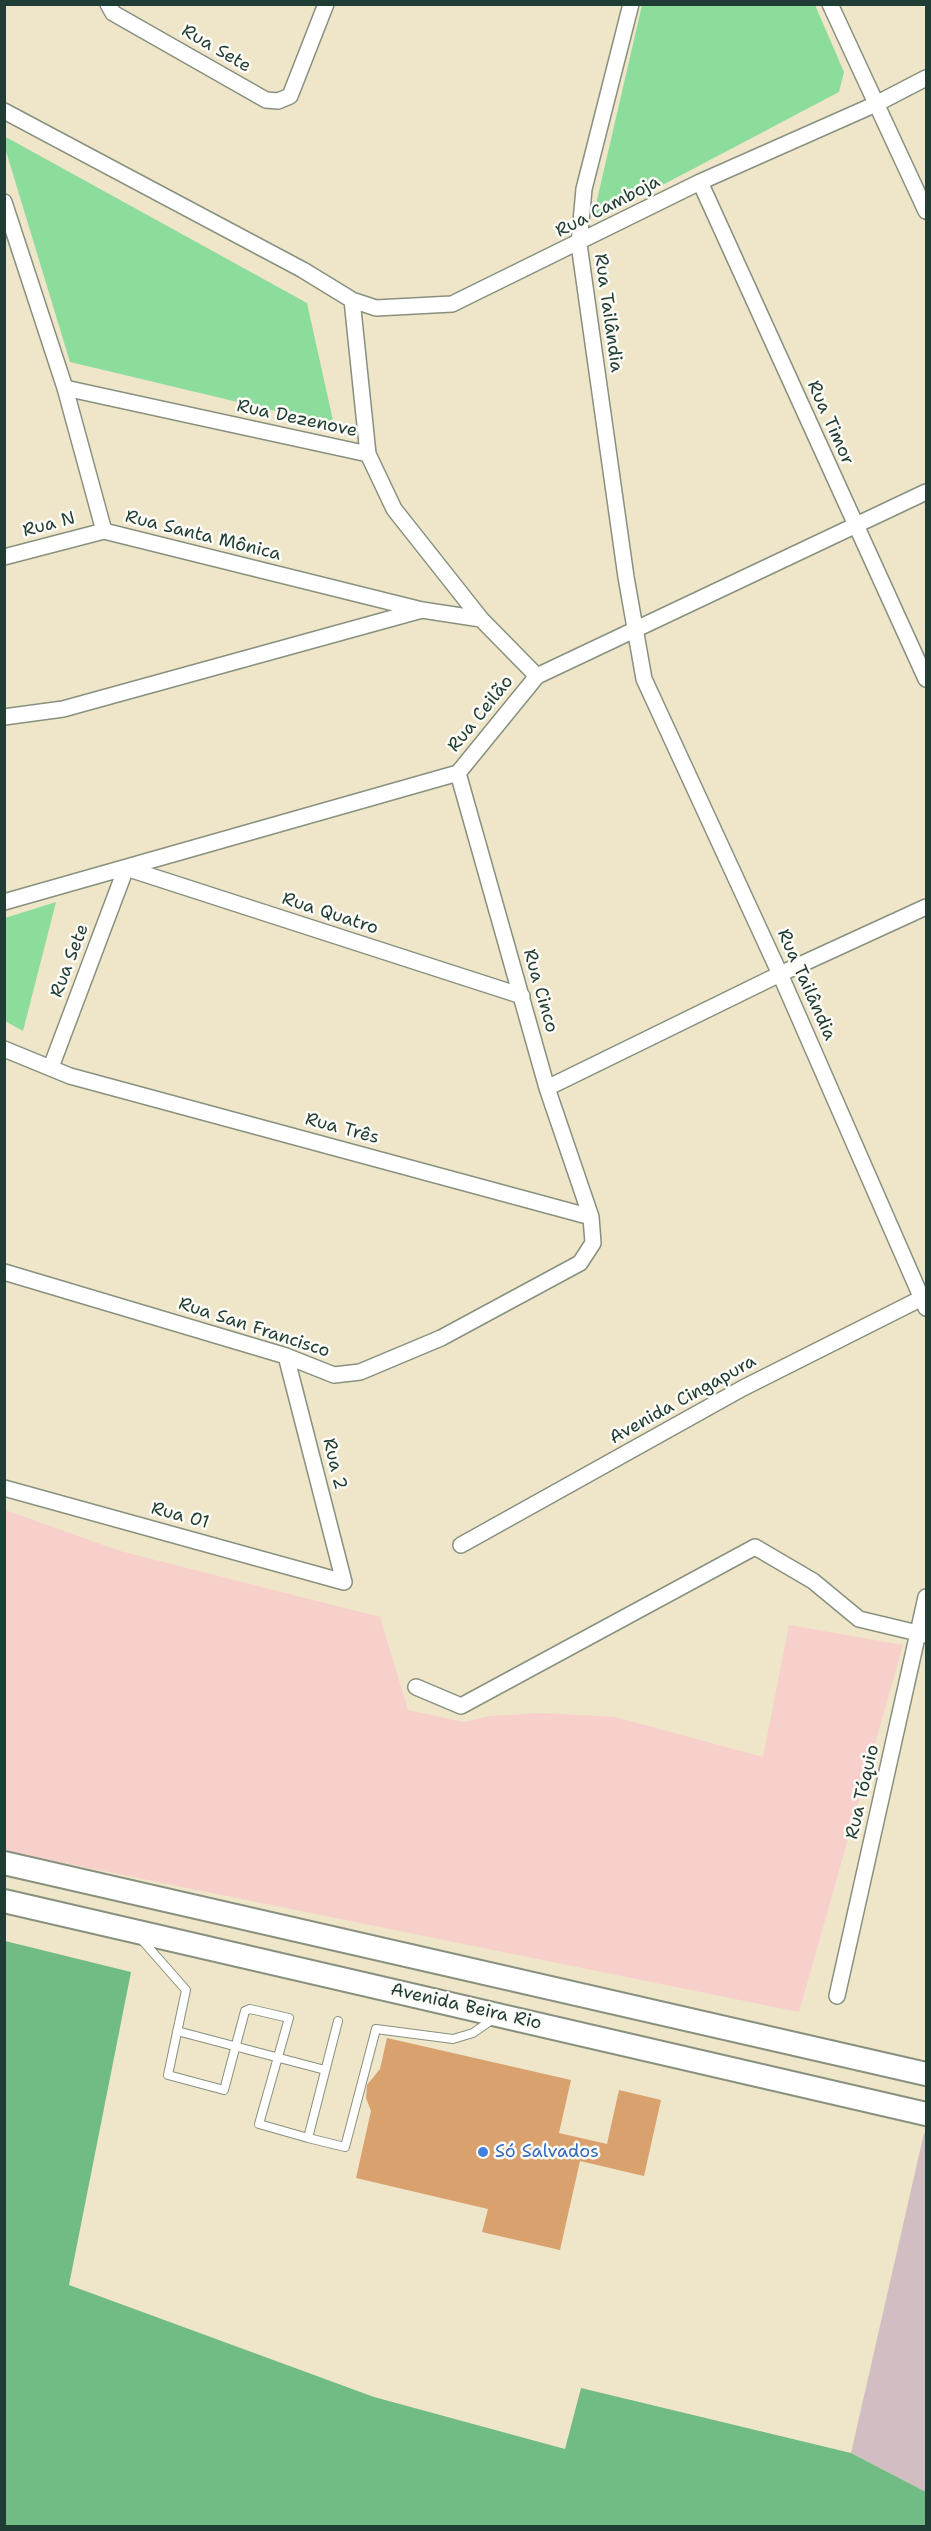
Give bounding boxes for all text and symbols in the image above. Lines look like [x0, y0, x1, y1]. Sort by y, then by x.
street label: Rua Sete [177, 20, 255, 78]
street label: Rua Camboja [552, 171, 664, 243]
street label: Rua Tailândia [589, 252, 627, 374]
street label: Rua Timor [802, 378, 858, 468]
street label: Rua Dezenove [235, 396, 359, 442]
street label: Rua Santa Mônica [123, 506, 283, 566]
street label: Rua N [20, 508, 78, 542]
street label: Rua Ceilão [444, 671, 518, 757]
street label: Rua Quatro [279, 888, 381, 940]
street label: Rua Sete [46, 921, 94, 1001]
street label: Rua Tailândia [772, 926, 840, 1044]
street label: Rua Cinco [518, 947, 562, 1035]
street label: Rua Três [303, 1109, 381, 1149]
street label: Rua San Francisco [176, 1293, 332, 1363]
street label: Avenida Cingapura [606, 1351, 760, 1449]
street label: Rua 2 [317, 1436, 351, 1492]
street label: Rua 01 [149, 1498, 211, 1534]
street label: Rua Tóquio [842, 1743, 884, 1841]
street label: Avenida Beira Rio [388, 1979, 544, 2035]
place label: Só Salvados [495, 2141, 599, 2163]
marker: Só Salvados [476, 2145, 490, 2159]

